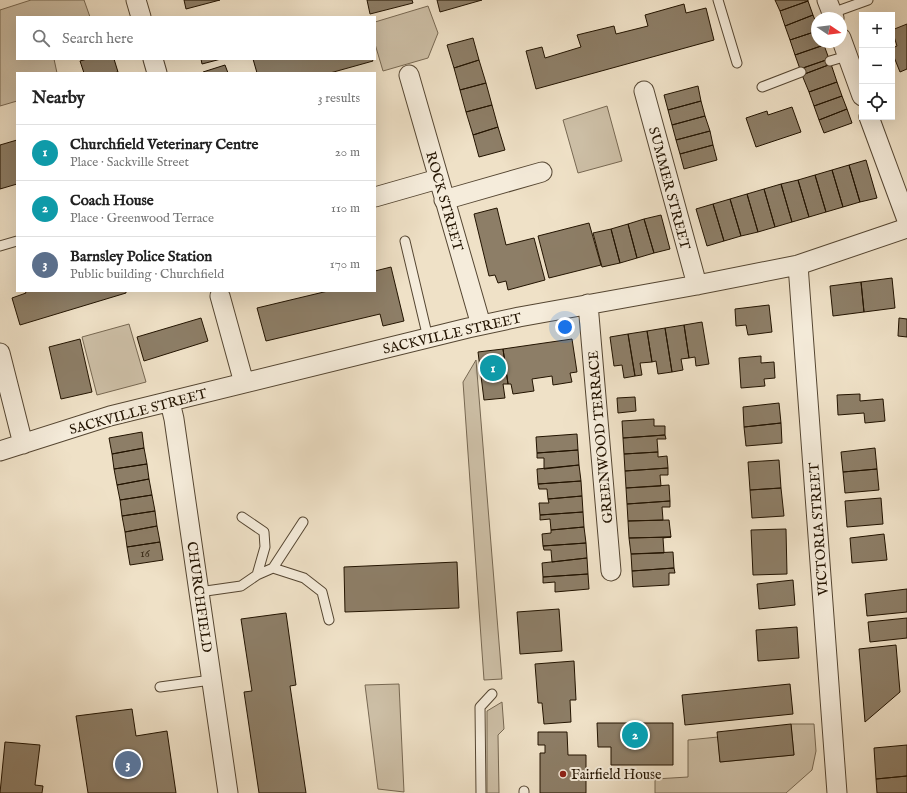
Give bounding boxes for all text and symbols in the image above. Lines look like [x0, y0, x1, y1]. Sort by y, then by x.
north arrow [811, 12, 847, 48]
map controls [859, 12, 895, 120]
button: + [859, 12, 895, 48]
search box [16, 16, 376, 60]
icon: search [30, 27, 52, 49]
text: Search here [62, 29, 133, 48]
button: − [859, 48, 895, 84]
button: locate [859, 84, 895, 120]
text: Nearby [32, 88, 85, 109]
text: 3 results [318, 90, 360, 107]
street label: SUMMER STREET [644, 125, 694, 252]
text: Churchfield Veterinary Centre [70, 135, 258, 154]
text: 1 [43, 144, 47, 161]
text: 20 m [335, 144, 360, 161]
street label: ROCK STREET [421, 149, 467, 254]
text: Place · Sackville Street [70, 154, 189, 171]
text: Coach House [70, 191, 154, 210]
text: 2 [42, 200, 48, 217]
text: 110 m [331, 200, 360, 217]
text: Place · Greenwood Terrace [70, 210, 214, 227]
text: Barnsley Police Station [70, 247, 212, 266]
text: 3 [43, 256, 47, 273]
text: 170 m [330, 256, 360, 273]
text: Public building · Churchfield [70, 266, 224, 283]
street label: SACKVILLE STREET [381, 309, 524, 359]
your location [555, 317, 575, 337]
street label: GREENWOOD TERRACE [584, 349, 618, 524]
pin: 1 [480, 353, 506, 383]
street label: SACKVILLE STREET [67, 385, 210, 439]
street label: VICTORIA STREET [805, 461, 833, 597]
street label: CHURCHFIELD [182, 540, 216, 654]
house number: 16 [140, 546, 151, 561]
pin: 2 [622, 720, 648, 750]
pin: 3 [115, 749, 141, 779]
place label: Fairfield House [571, 766, 662, 784]
marker: Fairfield House [558, 769, 568, 779]

